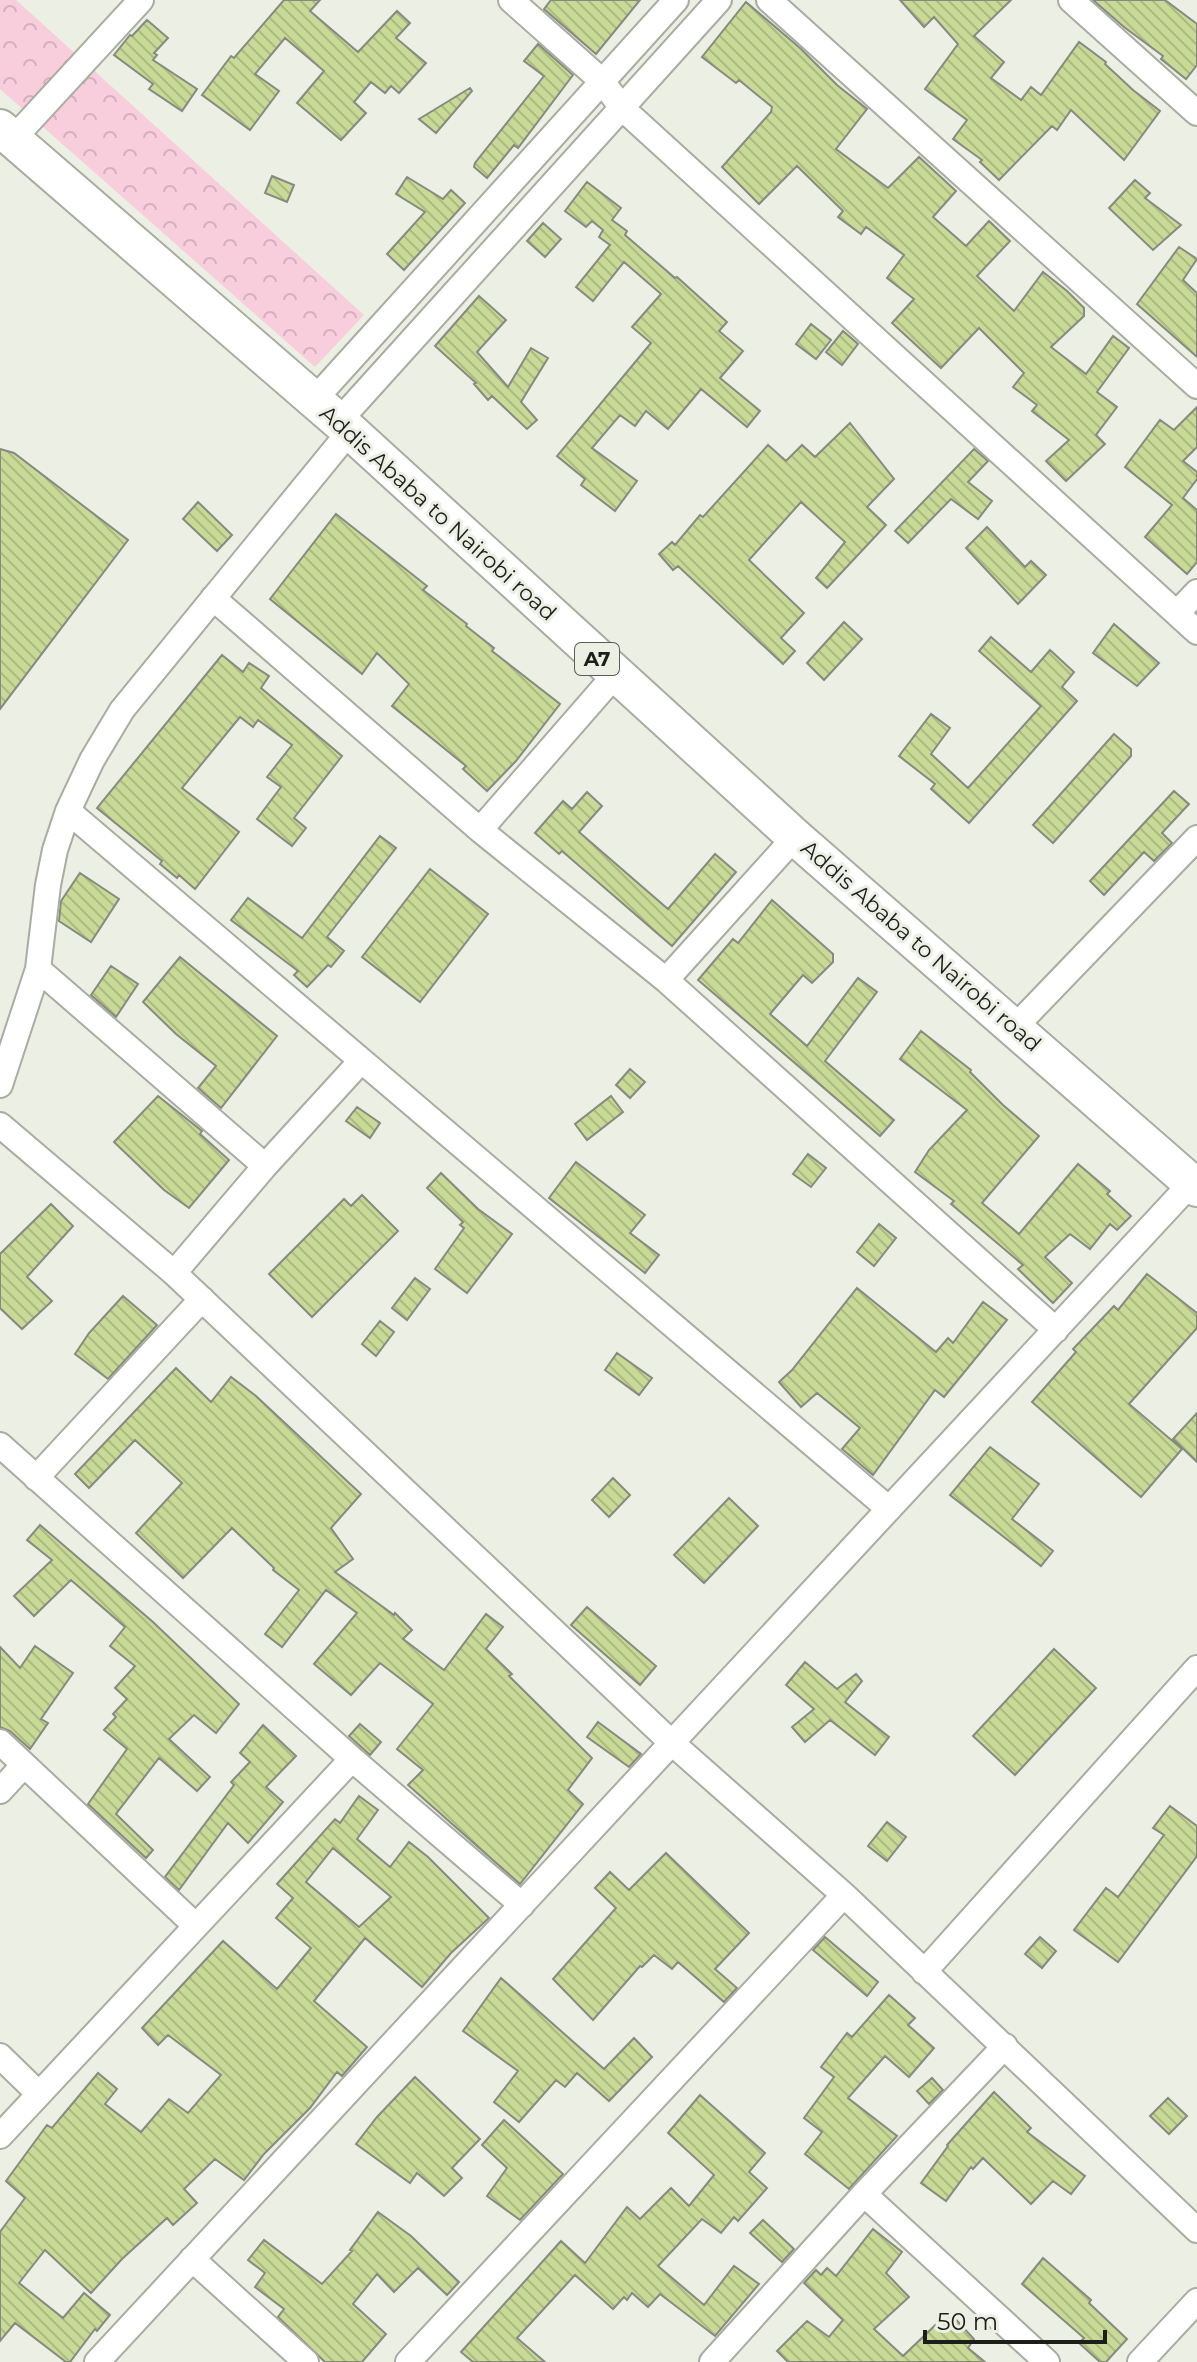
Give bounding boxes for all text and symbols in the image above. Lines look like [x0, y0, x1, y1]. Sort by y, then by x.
street label: Addis Ababa to Nairobi road [314, 400, 562, 626]
road number: A7 [575, 643, 619, 675]
street label: Addis Ababa to Nairobi road [796, 834, 1046, 1058]
scale bar [925, 2294, 1105, 2344]
text: 50 m [937, 2307, 998, 2336]

